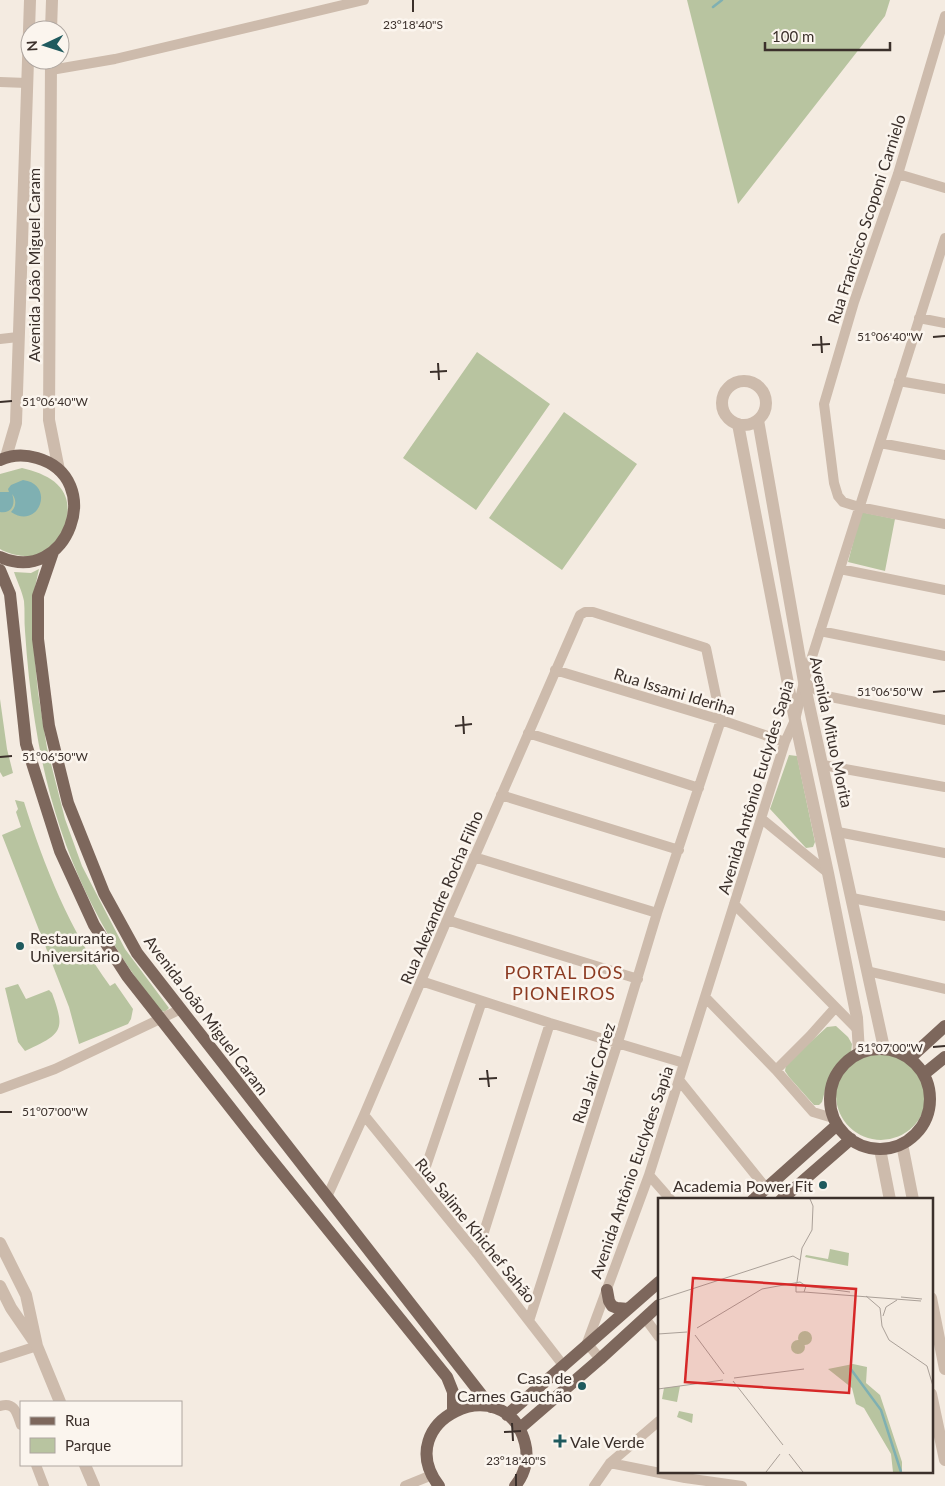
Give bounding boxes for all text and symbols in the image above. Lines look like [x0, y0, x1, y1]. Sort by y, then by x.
text: 23°18'40"S [383, 17, 443, 32]
north arrow [20, 20, 70, 70]
scale bar [765, 20, 890, 52]
text: 100 m [772, 27, 814, 45]
text: N [23, 40, 40, 52]
street label: Rua Francisco Scoponi Carnielo [823, 112, 909, 326]
street label: Avenida João Miguel Caram [24, 168, 43, 362]
text: 51°06'40"W [857, 329, 924, 344]
text: 51°06'40"W [22, 394, 89, 409]
street label: Avenida Mituo Morita [807, 655, 857, 809]
street label: Rua Issami Ideriha [612, 663, 738, 719]
street label: Avenida Antônio Euclydes Sapia [713, 677, 797, 897]
text: 51°06'50"W [857, 684, 924, 699]
text: 51°06'50"W [22, 749, 89, 764]
street label: Rua Alexandre Rocha Filho [396, 807, 486, 987]
place label: Restaurante Universitário [30, 928, 120, 965]
street label: Avenida João Miguel Caram [141, 932, 273, 1098]
marker: Restaurante Universitário [14, 940, 26, 952]
district label: PORTAL DOS PIONEIROS [505, 961, 623, 1004]
street label: Rua Jair Cortez [568, 1020, 618, 1126]
text: 51°07'00"W [857, 1040, 924, 1055]
street label: Avenida Antônio Euclydes Sapia [586, 1063, 676, 1281]
text: 51°07'00"W [22, 1104, 89, 1119]
street label: Rua Salime Khichef Sahão [412, 1154, 540, 1306]
place label: Academia Power Fit [673, 1176, 813, 1195]
marker: Academia Power Fit [817, 1179, 829, 1191]
inset map [658, 1198, 932, 1474]
place label: Casa de Carnes Gauchão [457, 1368, 572, 1405]
marker: Casa de Carnes Gauchão [576, 1380, 588, 1392]
legend [20, 1401, 182, 1466]
text: Rua [65, 1411, 90, 1429]
place label: Vale Verde [570, 1432, 644, 1451]
marker: Vale Verde [554, 1435, 566, 1447]
text: Parque [65, 1436, 111, 1454]
text: 23°18'40"S [486, 1453, 546, 1468]

